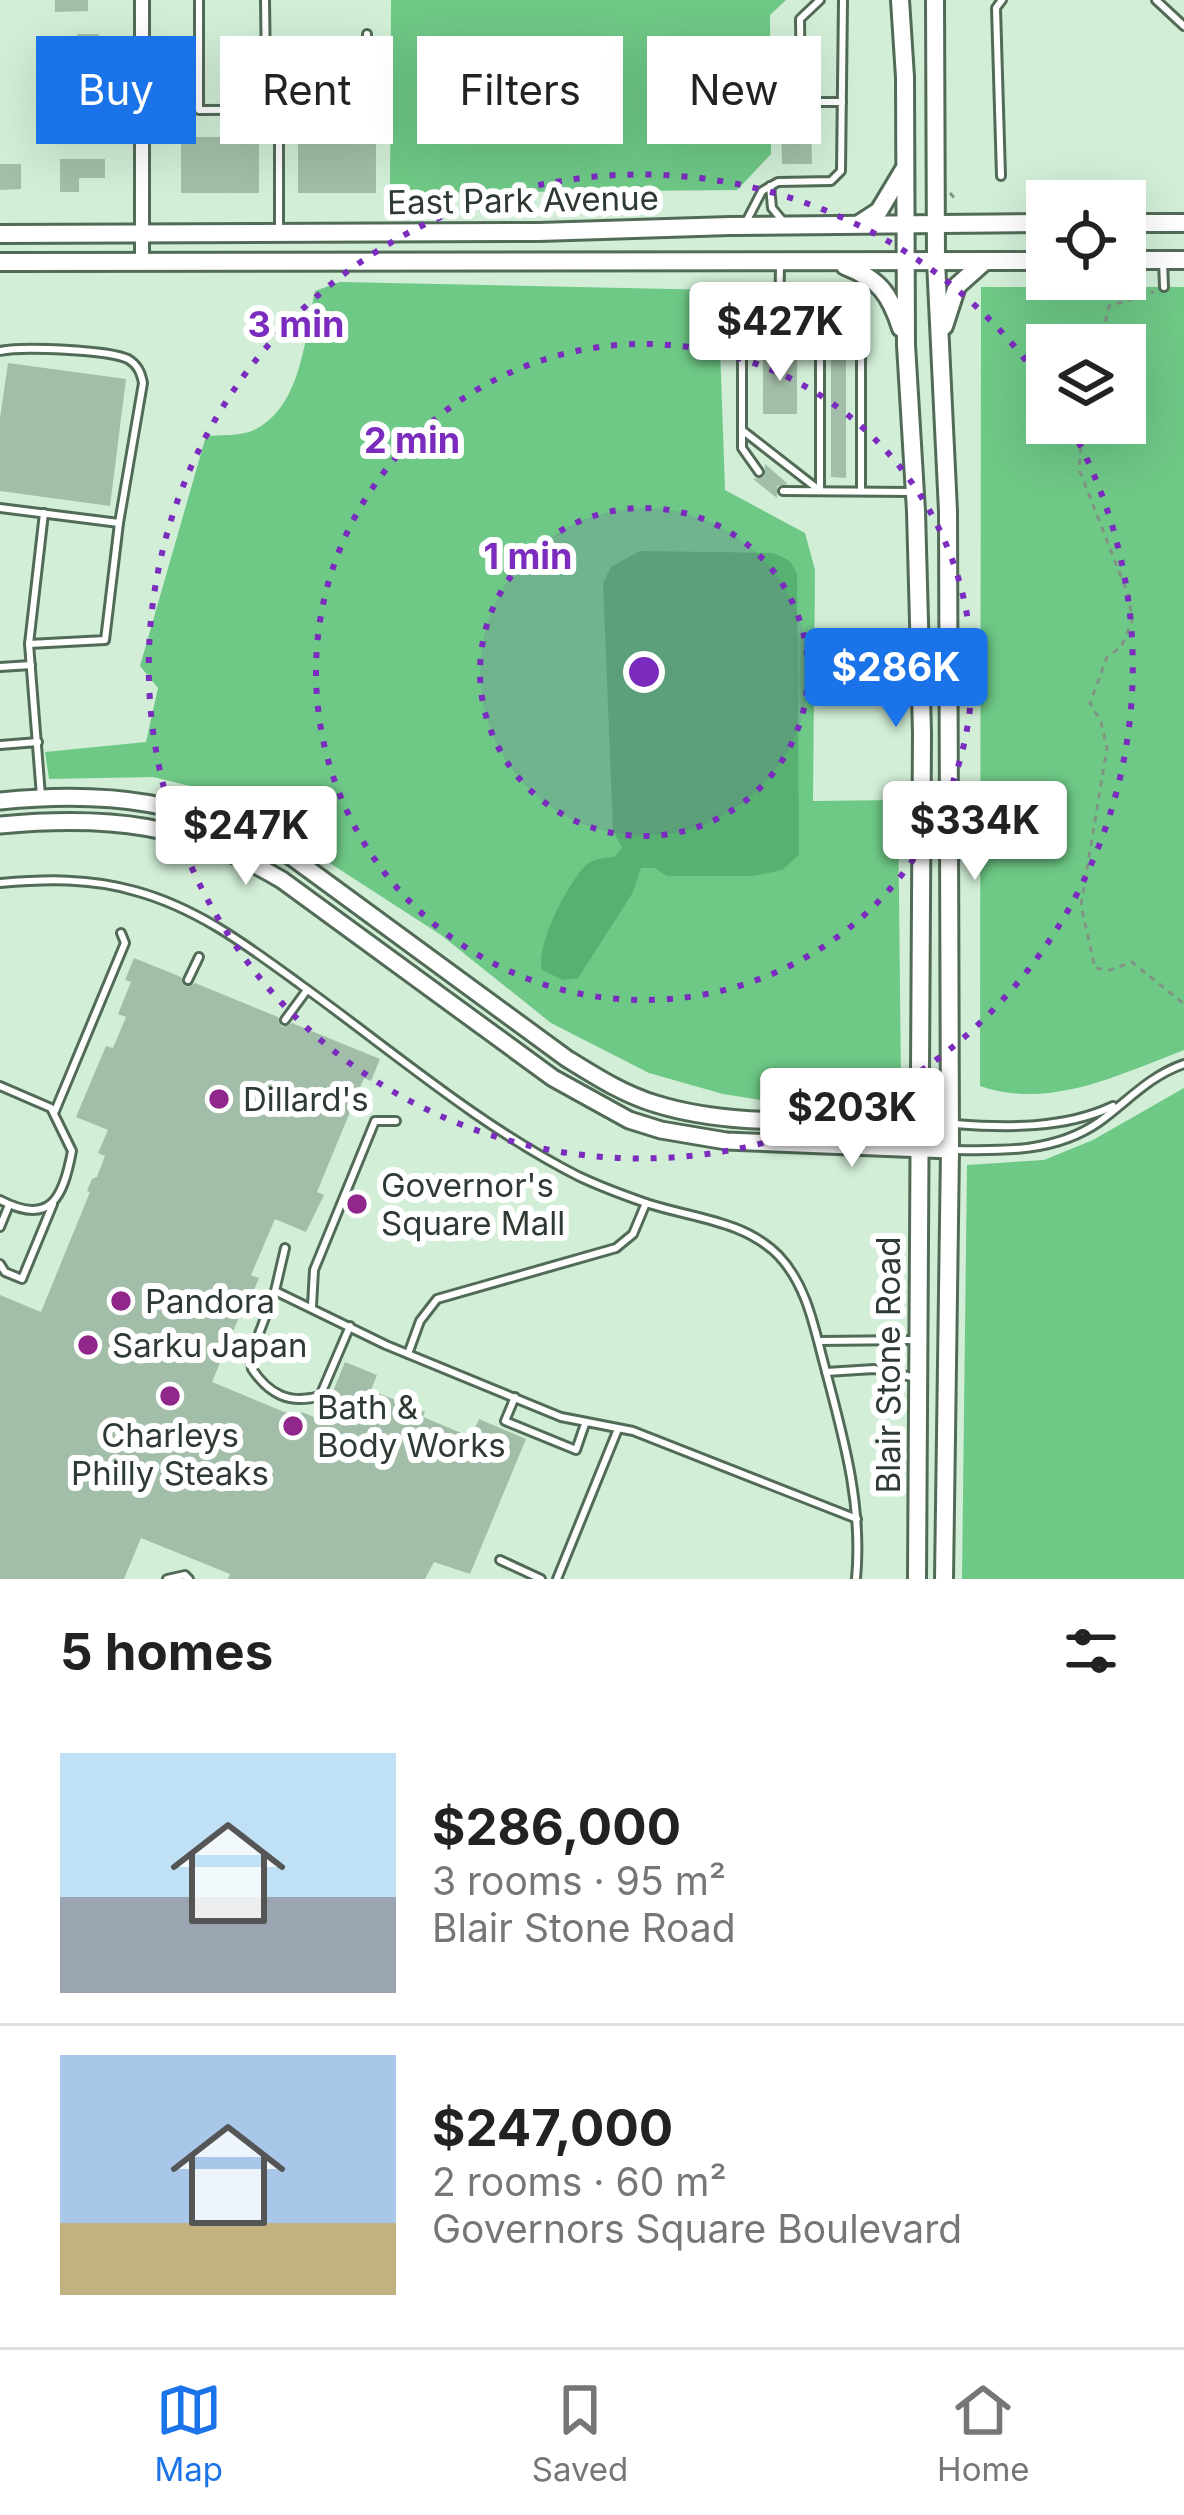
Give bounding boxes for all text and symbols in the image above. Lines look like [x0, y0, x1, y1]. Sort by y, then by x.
chip: Buy [36, 36, 196, 144]
chip: Rent [220, 36, 393, 144]
chip: Filters [417, 36, 623, 144]
chip: New [647, 36, 821, 144]
street label: East Park Avenue [387, 178, 659, 222]
map controls [1026, 180, 1146, 444]
button: locate [1026, 180, 1146, 300]
pin: $427K [696, 282, 864, 384]
text: $427K [716, 297, 844, 344]
text: 3 min [248, 302, 344, 346]
button: layers [1026, 324, 1146, 444]
text: 2 min [364, 418, 460, 462]
text: 1 min [483, 534, 573, 578]
pin: $286K [812, 628, 980, 730]
text: $286K [832, 643, 960, 690]
centre of rings [623, 651, 665, 693]
pin: $334K [891, 781, 1059, 883]
pin: $247K [162, 786, 330, 888]
text: $334K [910, 796, 1040, 843]
text: $247K [183, 801, 309, 848]
pin: $203K [768, 1068, 936, 1170]
place label: Dillard's [243, 1079, 369, 1119]
text: $203K [787, 1083, 917, 1130]
marker: Dillard's [206, 1086, 232, 1112]
place label: Governor's Square Mall [381, 1165, 565, 1243]
marker: Governor's Square Mall [344, 1191, 370, 1217]
street label: Blair Stone Road [868, 1237, 908, 1493]
place label: Pandora [145, 1281, 275, 1321]
marker: Pandora [108, 1288, 134, 1314]
place label: Sarku Japan [112, 1325, 307, 1365]
marker: Sarku Japan [75, 1332, 101, 1358]
marker: Charleys Philly Steaks [157, 1383, 183, 1409]
place label: Bath & Body Works [317, 1387, 506, 1465]
marker: Bath & Body Works [280, 1413, 306, 1439]
place label: Charleys Philly Steaks [71, 1415, 269, 1493]
icon: filters [1058, 1618, 1124, 1684]
text: 5 homes [60, 1621, 273, 1682]
text: $286,000 [432, 1796, 681, 1857]
icon: home [156, 1801, 300, 1945]
text: 3 rooms · 95 m² [432, 1857, 726, 1904]
text: Blair Stone Road [432, 1904, 736, 1951]
text: $247,000 [432, 2097, 673, 2158]
icon: home [156, 2103, 300, 2247]
text: 2 rooms · 60 m² [432, 2158, 727, 2205]
text: Governors Square Boulevard [432, 2205, 962, 2252]
tab: Map [154, 2377, 223, 2489]
tab: Saved [532, 2377, 628, 2489]
tab: Home [937, 2377, 1030, 2489]

